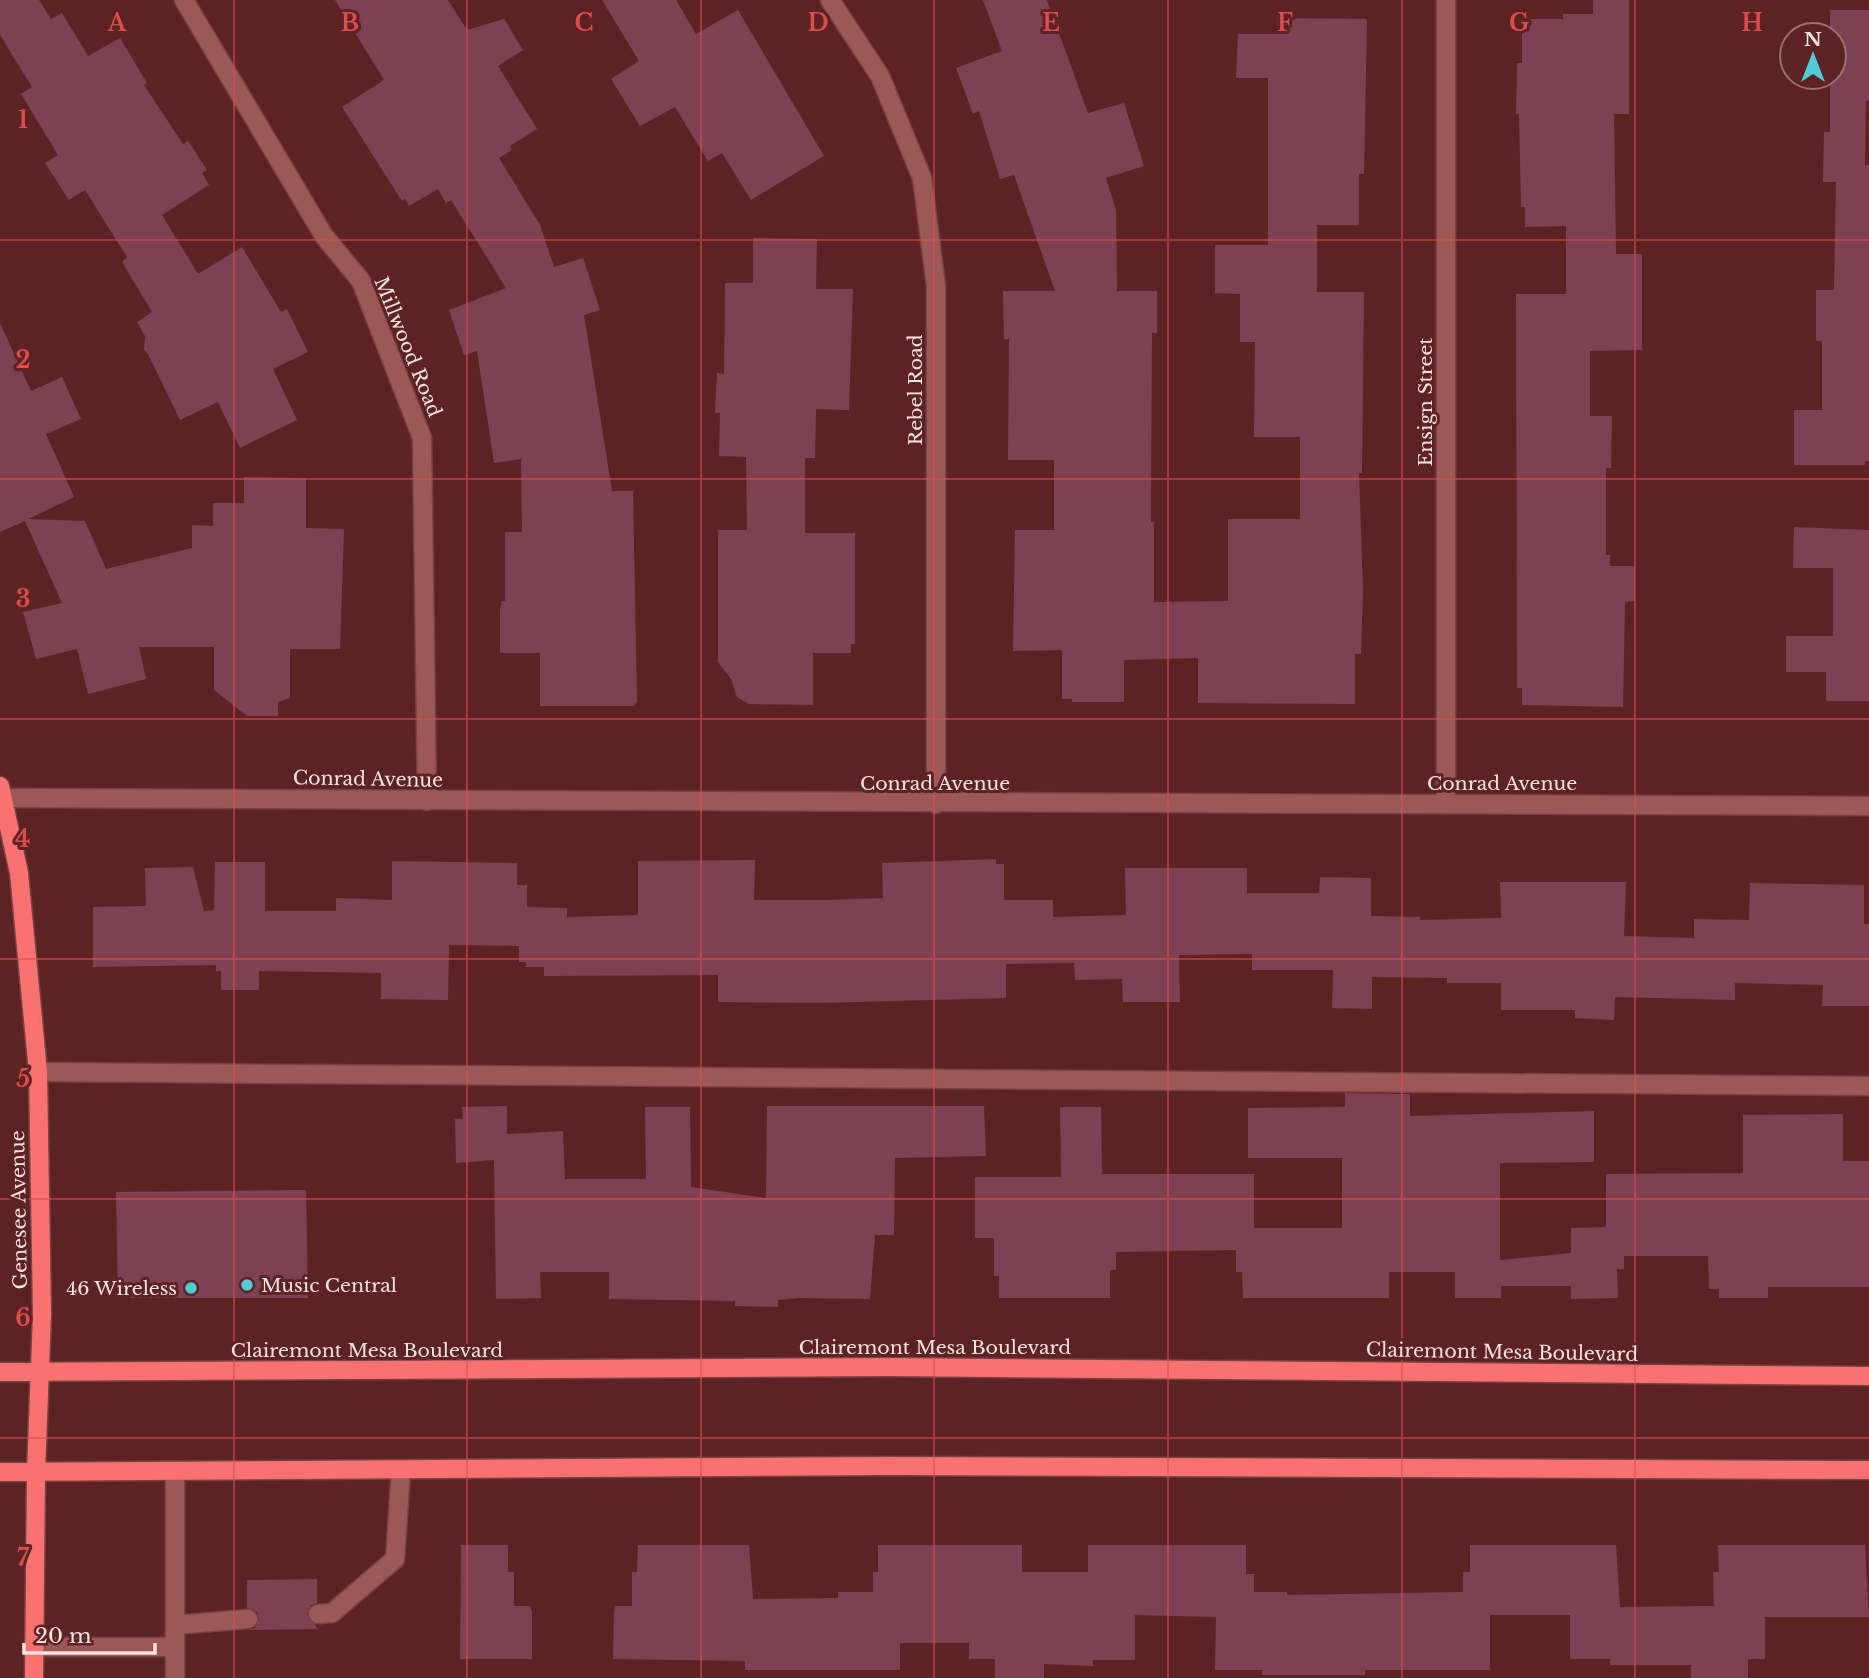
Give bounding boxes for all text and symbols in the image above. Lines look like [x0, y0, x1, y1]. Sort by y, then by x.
text: A [107, 9, 128, 37]
text: B [341, 9, 359, 37]
text: C [575, 9, 593, 37]
text: D [807, 9, 829, 37]
text: E [1042, 9, 1060, 37]
text: F [1277, 9, 1293, 37]
text: G [1509, 9, 1529, 37]
text: H [1741, 9, 1763, 37]
north arrow [1778, 21, 1848, 91]
text: N [1804, 28, 1822, 51]
text: 1 [18, 106, 28, 134]
street label: Millwood Road [369, 274, 447, 421]
street label: Rebel Road [904, 334, 927, 446]
street label: Ensign Street [1414, 337, 1437, 467]
text: 2 [16, 346, 30, 374]
text: 3 [16, 585, 30, 613]
street label: Conrad Avenue [293, 766, 443, 792]
street label: Conrad Avenue [860, 772, 1010, 795]
street label: Conrad Avenue [1427, 772, 1577, 795]
text: 4 [15, 825, 31, 853]
text: 5 [16, 1065, 30, 1093]
street label: Genesee Avenue [6, 1130, 32, 1290]
place label: Music Central [261, 1274, 397, 1297]
place label: 46 Wireless [66, 1277, 177, 1300]
marker: Music Central [239, 1277, 255, 1293]
marker: 46 Wireless [183, 1280, 199, 1296]
text: 6 [15, 1304, 31, 1332]
street label: Clairemont Mesa Boulevard [799, 1336, 1071, 1359]
street label: Clairemont Mesa Boulevard [1366, 1338, 1639, 1366]
street label: Clairemont Mesa Boulevard [231, 1339, 503, 1362]
text: 7 [17, 1544, 30, 1572]
scale bar [24, 1612, 156, 1656]
text: 20 m [35, 1623, 92, 1649]

